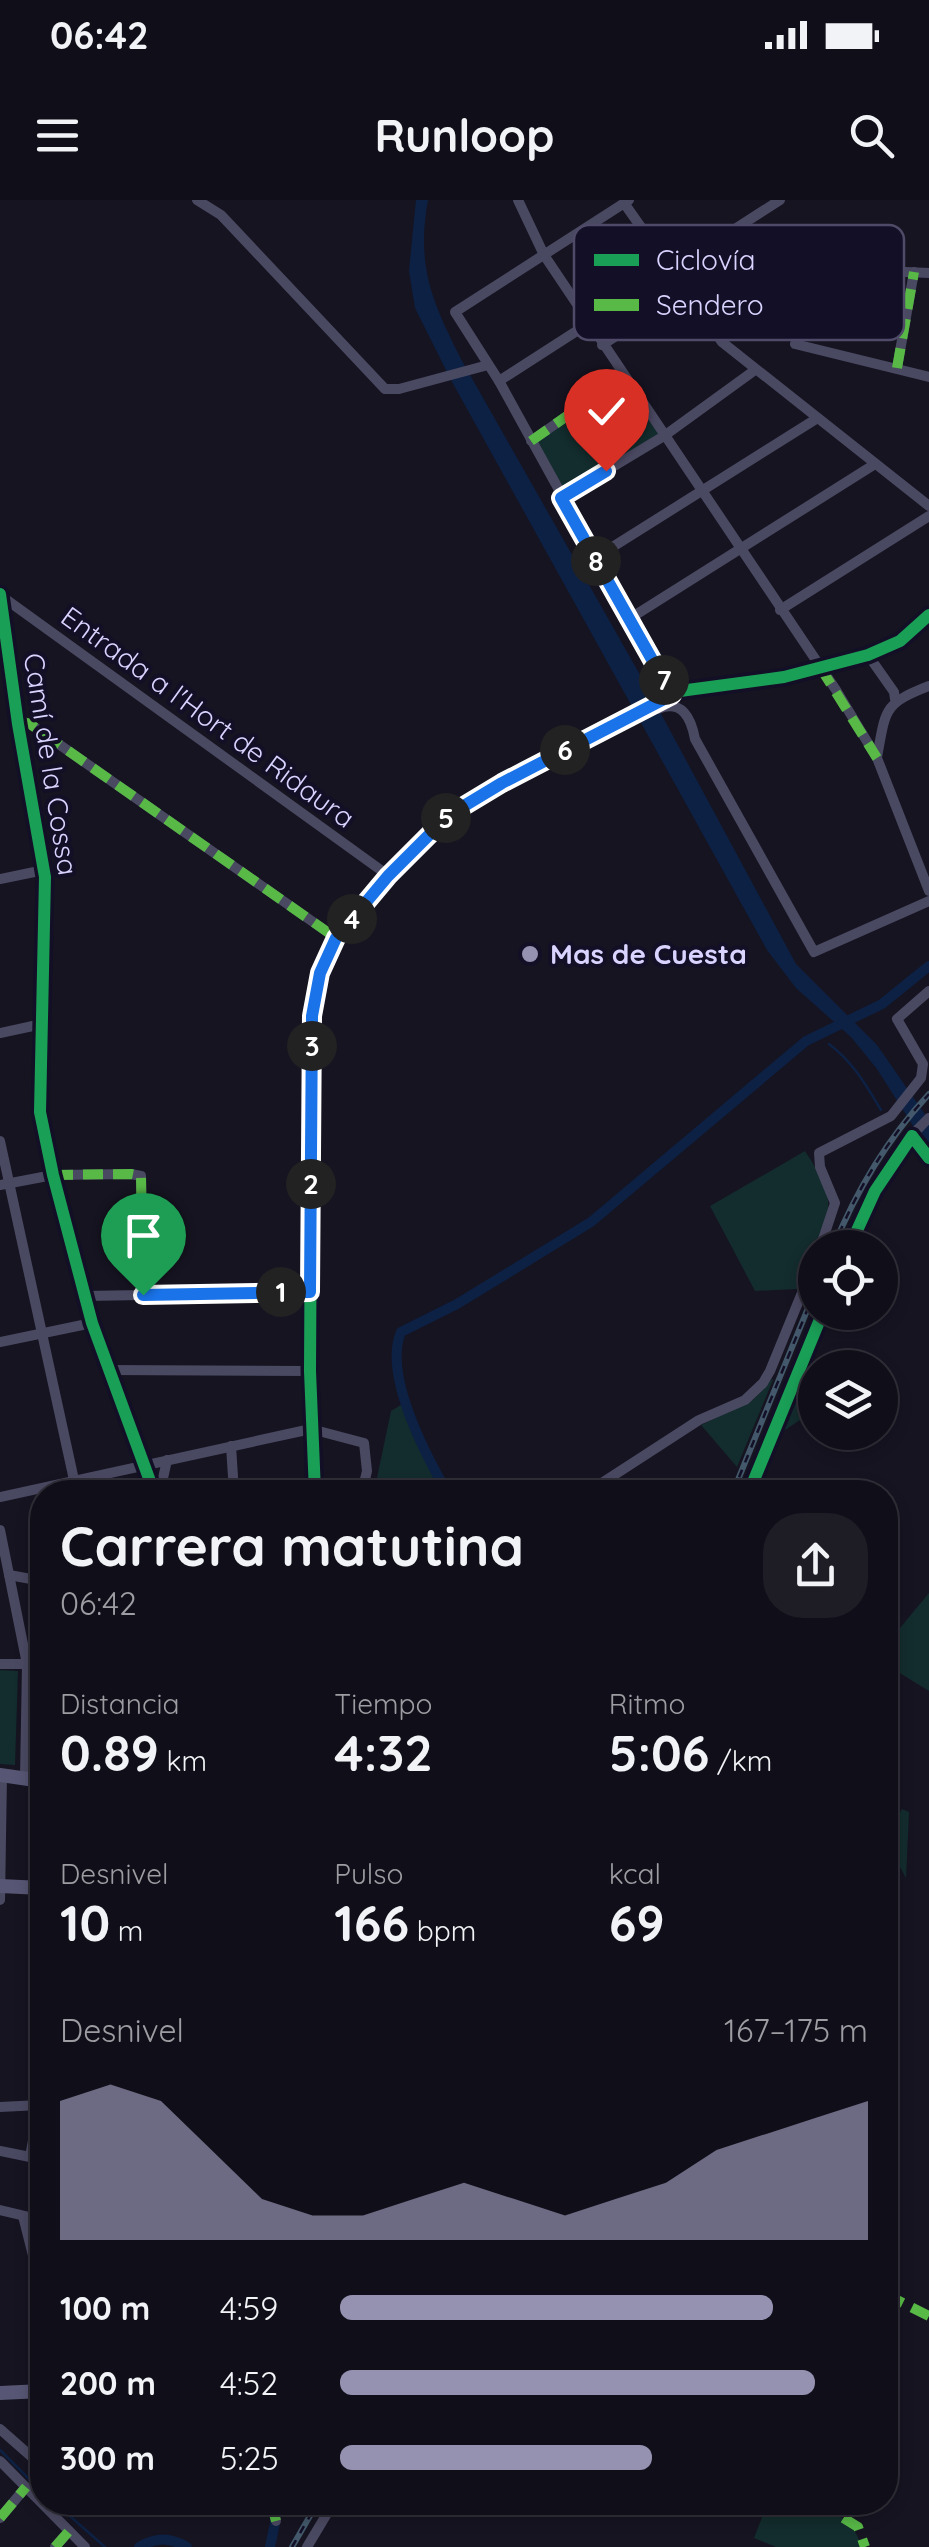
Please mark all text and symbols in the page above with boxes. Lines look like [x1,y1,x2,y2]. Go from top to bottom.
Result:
text: 06:42 [50,11,149,59]
text: Runloop [375,107,554,163]
icon: menu [30,108,85,163]
icon: search [844,108,899,163]
legend [574,225,904,340]
text: Ciclovía [656,242,756,277]
text: Sendero [656,287,764,322]
pin [564,369,649,472]
icon: check [579,384,634,439]
pin: 8 [571,536,621,586]
text: 8 [588,543,604,578]
street label: Entrada a l'Hort de Ridaura [55,598,362,835]
street label: Camí de la Cossa [17,650,86,878]
pin: 7 [639,655,689,705]
text: 7 [656,662,672,697]
pin: 6 [540,725,590,775]
text: 6 [557,732,573,767]
pin: 5 [421,793,471,843]
text: 5 [438,800,454,835]
pin: 4 [327,894,377,944]
text: 4 [344,901,360,936]
place label: Mas de Cuesta [550,936,747,971]
marker: Mas de Cuesta [519,943,541,965]
pin: 3 [287,1021,337,1071]
text: 3 [304,1028,320,1063]
pin: 2 [286,1159,336,1209]
text: 2 [303,1166,319,1201]
pin [101,1193,186,1296]
icon: arrive [116,1208,171,1263]
map controls [798,1230,898,1450]
button: locate [798,1230,898,1330]
pin: 1 [256,1267,306,1317]
text: 1 [276,1274,286,1309]
button: layers [798,1350,898,1450]
text: Carrera matutina [60,1511,524,1580]
button: share [763,1513,868,1618]
text: 06:42 [60,1583,137,1623]
text: Distancia [60,1686,179,1721]
text: Tiempo [334,1686,432,1721]
text: Ritmo [609,1686,685,1721]
text: 0.89 [60,1721,159,1784]
text: 4:32 [334,1721,433,1784]
text: 5:06 [609,1721,709,1784]
text: km [159,1743,207,1778]
text: /km [709,1743,772,1778]
text: Desnivel [60,1856,168,1891]
text: Pulso [334,1856,403,1891]
text: kcal [609,1856,661,1891]
text: 10 [60,1891,110,1954]
text: 166 [334,1891,409,1954]
text: 69 [609,1891,665,1954]
text: m [110,1913,143,1948]
text: bpm [409,1913,476,1948]
text: Desnivel [60,2010,184,2050]
text: 167–175 m [724,2010,868,2050]
text: 100 m [60,2288,150,2328]
text: 4:59 [220,2288,278,2328]
text: 200 m [60,2363,156,2403]
text: 4:52 [220,2363,278,2403]
text: 300 m [60,2438,155,2478]
text: 5:25 [220,2438,279,2478]

